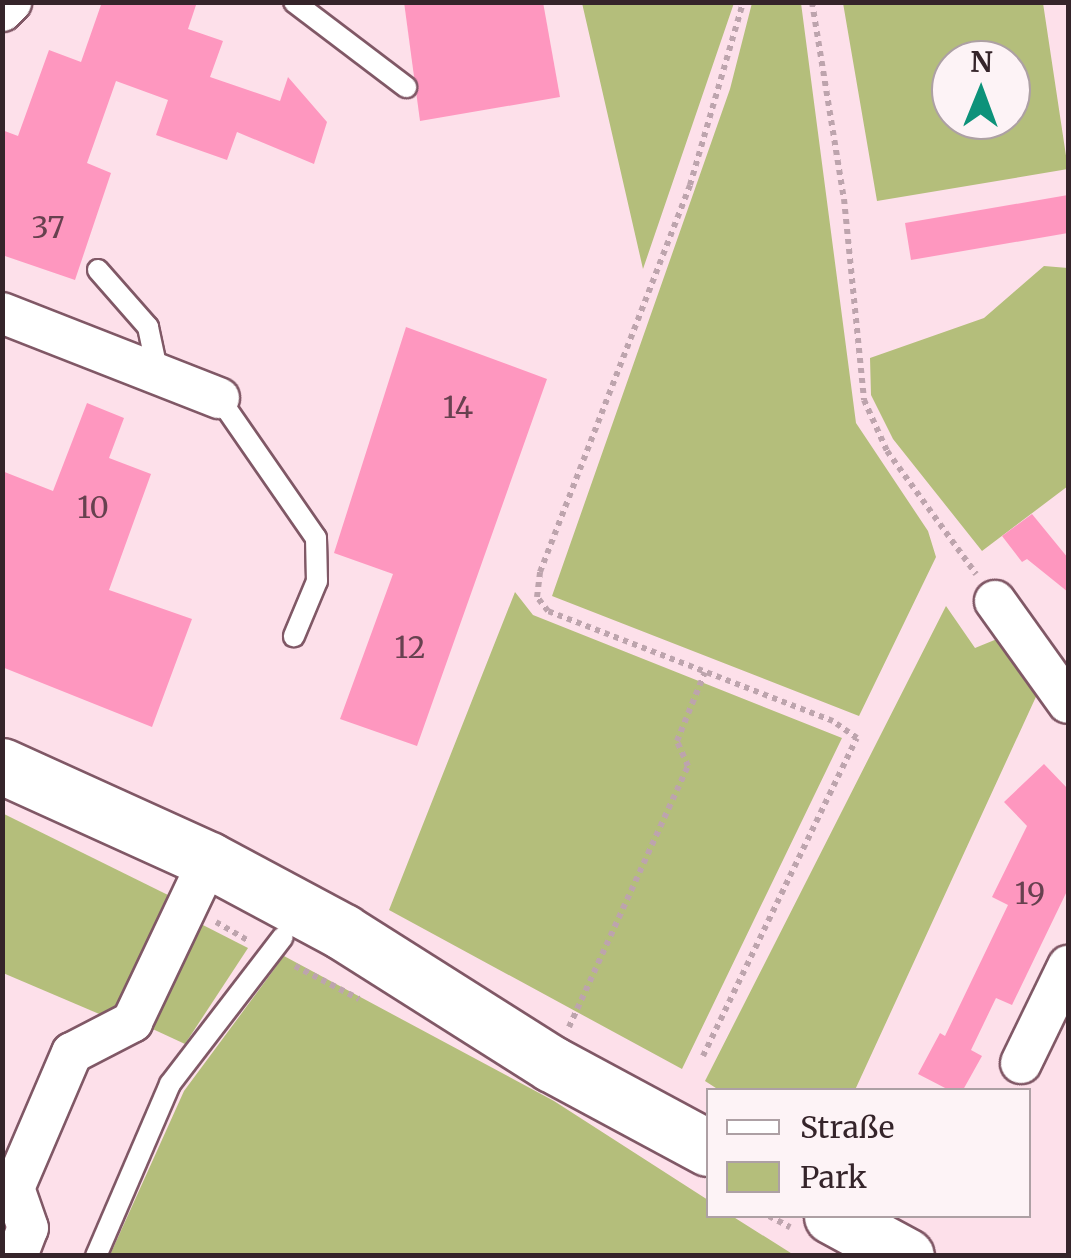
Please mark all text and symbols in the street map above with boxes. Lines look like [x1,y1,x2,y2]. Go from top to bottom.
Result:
north arrow [931,40,1031,140]
text: N [970,44,993,80]
house number: 37 [31,209,65,245]
house number: 14 [443,389,473,425]
house number: 10 [77,489,109,525]
house number: 12 [394,629,426,665]
house number: 19 [1015,875,1045,911]
legend [706,1088,1031,1218]
text: Straße [800,1108,894,1146]
text: Park [800,1158,867,1196]

